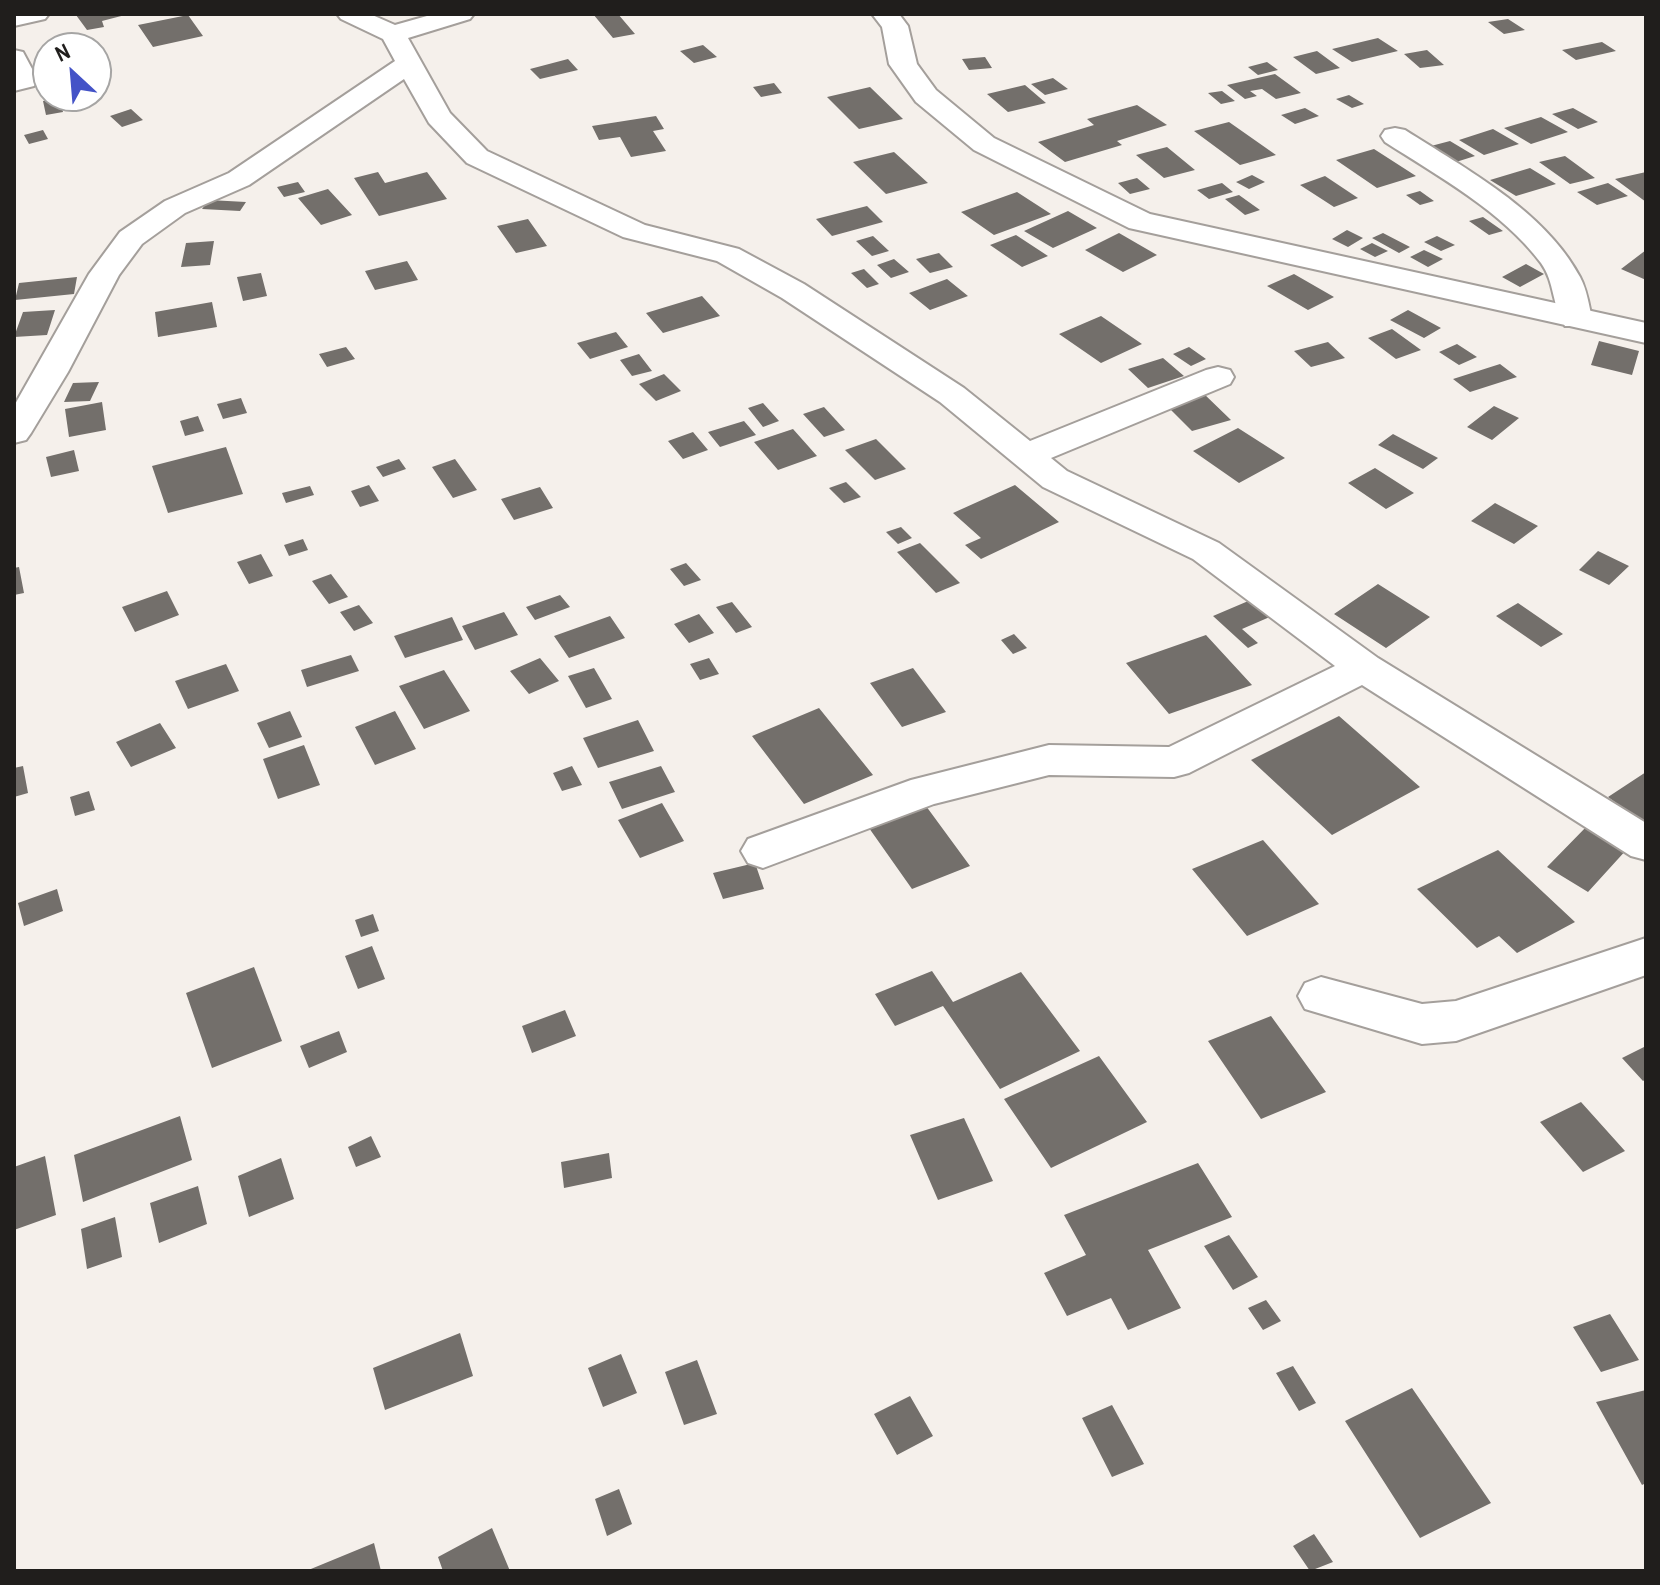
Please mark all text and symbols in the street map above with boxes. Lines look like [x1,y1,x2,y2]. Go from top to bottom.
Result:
north arrow [32,32,112,112]
text: N [50,36,75,69]

